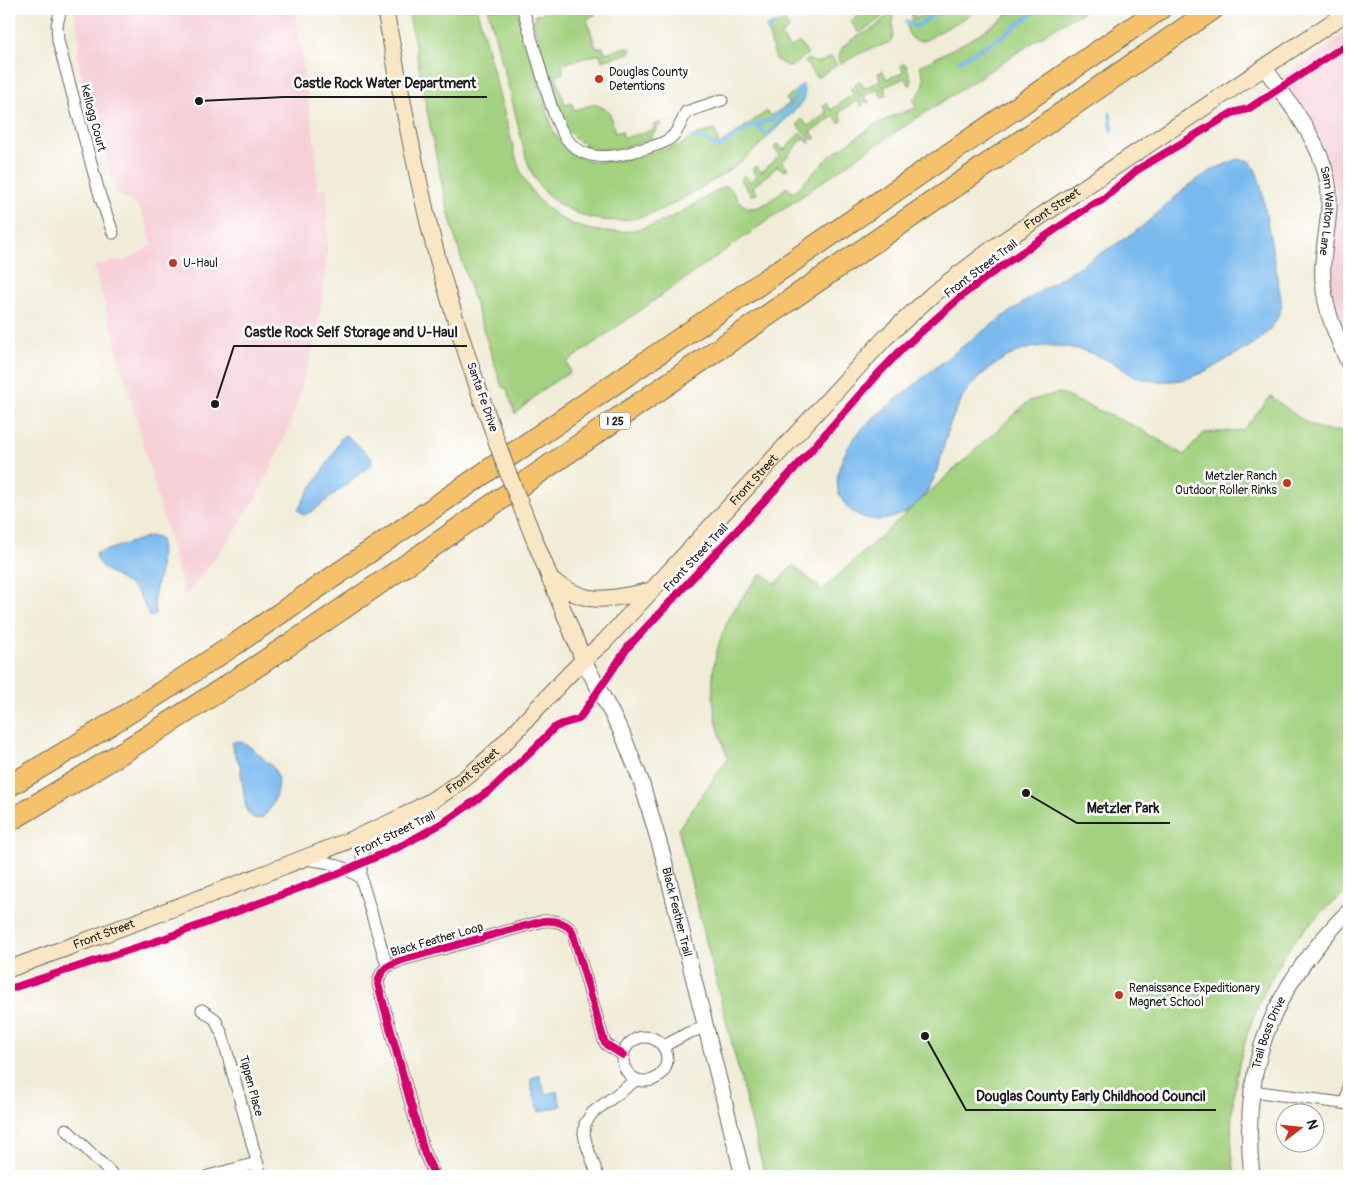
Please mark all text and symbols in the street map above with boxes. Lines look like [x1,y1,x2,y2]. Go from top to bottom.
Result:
place label: Douglas County Detentions [609,65,688,94]
callout: Castle Rock Water Department [284,68,487,97]
marker: Douglas County Detentions [593,73,605,85]
text: Castle Rock Water Department [294,75,477,92]
street label: Kellogg Court [77,83,109,153]
street label: Sam Walton Lane [1316,164,1337,256]
street label: Front Street [1021,185,1083,233]
street label: Front Street Trail [941,236,1021,301]
place label: U-Haul [183,256,218,271]
marker: U-Haul [167,257,179,269]
callout: Castle Rock Self Storage and U-Haul [234,317,467,346]
text: Castle Rock Self Storage and U-Haul [244,324,458,341]
street label: Santa Fe Drive [463,360,501,434]
road number: I 25 [600,412,630,430]
street label: Front Street [726,451,781,509]
place label: Metzler Ranch Outdoor Roller Rinks [1175,469,1278,498]
marker: Metzler Ranch Outdoor Roller Rinks [1281,477,1293,489]
street label: Front Street Trail [661,521,732,595]
street label: Front Street [443,745,502,797]
callout: Metzler Park [1077,794,1170,823]
text: Metzler Park [1087,800,1160,817]
street label: Front Street Trail [352,808,438,860]
street label: Black Feather Trail [659,866,695,958]
street label: Front Street [71,916,137,952]
street label: Black Feather Loop [389,920,485,960]
place label: Renaissance Expeditionary Magnet School [1129,981,1260,1010]
marker: Renaissance Expeditionary Magnet School [1113,989,1125,1001]
street label: Trail Boss Drive [1249,994,1289,1070]
street label: Tippen Place [236,1054,266,1118]
callout: Douglas County Early Childhood Council [966,1081,1216,1110]
text: Douglas County Early Childhood Council [976,1088,1206,1105]
north arrow [1276,1102,1326,1152]
text: N [1303,1118,1321,1131]

